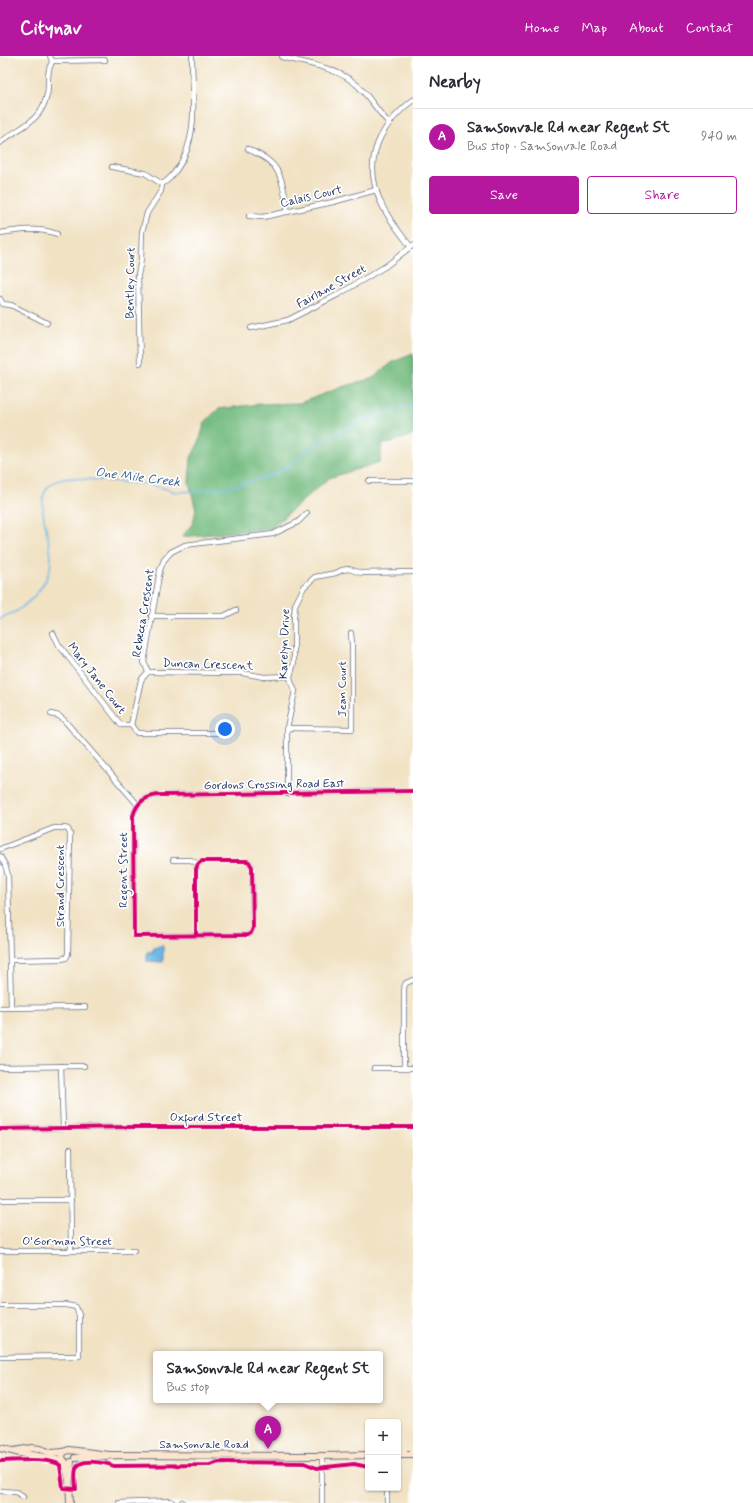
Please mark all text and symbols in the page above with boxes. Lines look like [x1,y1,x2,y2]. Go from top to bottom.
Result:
text: Citynav [20,16,82,41]
text: Home [525,19,559,37]
text: Map [581,19,607,37]
text: About [629,19,664,37]
text: Contact [686,19,733,37]
text: Nearby [429,71,481,93]
text: Samsonvale Rd near Regent St [467,118,670,138]
text: A [438,128,446,145]
text: 940 m [701,128,737,145]
text: Bus stop · Samsonvale Road [467,138,617,155]
button: Save [429,176,579,214]
button: Share [587,176,737,214]
street label: Calais Court [279,182,344,212]
street label: Bentley Court [122,247,140,319]
street label: Fairlane Street [294,261,370,313]
water label: One Mile Creek [94,464,182,491]
street label: Rebecca Crescent [129,567,159,659]
street label: Karelyn Drive [276,609,294,680]
street label: Mary Jane Court [63,640,129,718]
street label: Duncan Crescent [162,655,254,675]
street label: Jean Court [335,660,351,717]
your location [215,719,235,739]
street label: Gordons Crossing Road East [204,776,345,794]
street label: Regent Street [116,832,133,908]
street label: Strand Crescent [53,844,69,927]
street label: Oxford Street [170,1110,243,1127]
street label: O'Gorman Street [22,1234,112,1250]
popup [153,1351,383,1403]
text: Samsonvale Rd near Regent St [167,1359,369,1379]
text: Bus stop [167,1379,210,1396]
pin: A [255,1416,281,1449]
map controls [365,1419,401,1491]
button: + [365,1419,401,1455]
street label: Samsonvale Road [159,1437,249,1453]
button: − [365,1455,401,1491]

